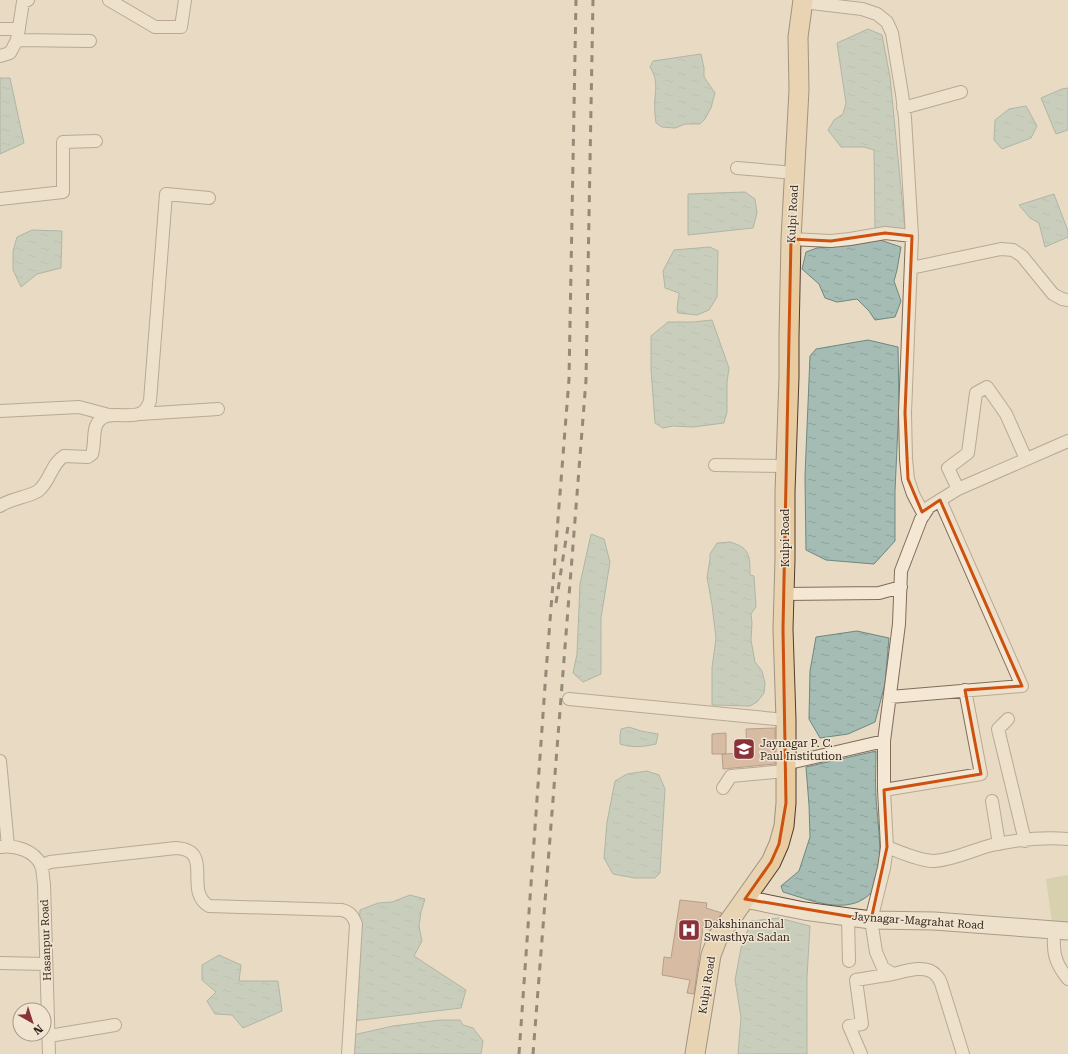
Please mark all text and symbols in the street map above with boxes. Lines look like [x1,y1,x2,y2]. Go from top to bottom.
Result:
street label: Kulpi Road [785,184,801,244]
street label: Kulpi Road [779,509,792,567]
school or university icon: Jaynagar P. C. Paul Institution [731,736,757,762]
place label: Jaynagar P. C. Paul Institution [760,737,842,763]
street label: Hasanpur Road [38,899,54,981]
street label: Jaynagar-Magrahat Road [851,910,985,932]
hospital icon: Dakshinanchal Swasthya Sadan [676,917,702,943]
place label: Dakshinanchal Swasthya Sadan [704,918,790,944]
street label: Kulpi Road [696,955,718,1015]
north arrow [12,1002,52,1042]
text: N [30,1022,45,1037]

